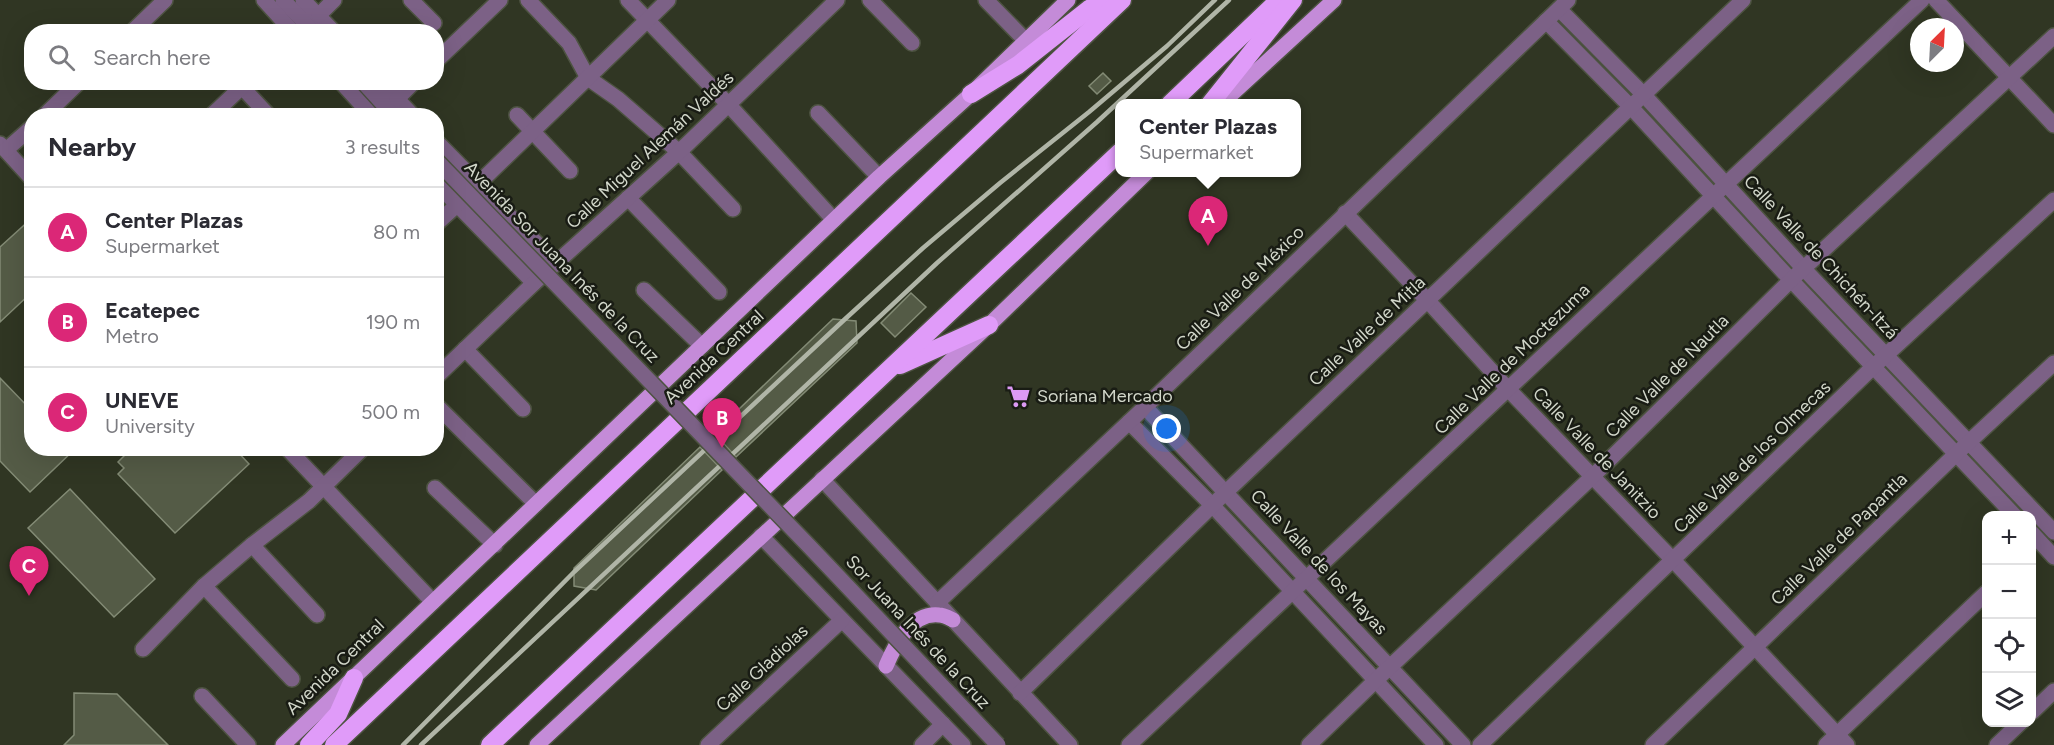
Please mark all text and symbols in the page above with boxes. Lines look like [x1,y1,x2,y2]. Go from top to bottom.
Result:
north arrow [1910,18,1964,72]
search box [24,24,444,90]
icon: search [45,41,78,74]
text: Search here [93,44,211,71]
street label: Calle Miguel Alemán Valdés [562,67,738,233]
popup [1115,99,1301,177]
text: Center Plazas [1139,113,1277,140]
text: Nearby [48,131,136,163]
text: 3 results [345,135,420,159]
text: Supermarket [1139,140,1254,164]
street label: Avenida Sor Juana Inés de la Cruz [460,157,664,367]
street label: Calle Valle de Chichén-Itzá [1739,170,1903,344]
pin: A [1188,196,1228,246]
text: Center Plazas [105,207,243,234]
text: A [60,220,75,244]
text: 80 m [373,220,420,244]
street label: Calle Valle de México [1171,221,1309,355]
text: Supermarket [105,234,220,258]
street label: Calle Valle de Mitla [1304,271,1430,391]
street label: Calle Valle de Moctezuma [1430,279,1594,439]
text: Ecatepec [105,297,200,324]
street label: Avenida Central [660,305,768,409]
text: B [61,310,74,334]
text: 190 m [366,310,420,334]
street label: Calle Valle de Nautla [1601,310,1733,442]
text: Metro [105,324,159,348]
street label: Calle Valle de los Olmecas [1669,376,1835,538]
street label: Calle Valle de Janitzio [1528,382,1666,524]
supermarket icon: Soriana Mercado [1006,383,1032,409]
place label: Soriana Mercado [1037,385,1173,407]
text: UNEVE [105,387,179,414]
pin: B [702,398,742,448]
text: C [60,400,75,424]
text: 500 m [361,400,420,424]
text: University [105,414,195,438]
your location [1152,414,1181,443]
street label: Calle Valle de Papantla [1766,468,1912,610]
street label: Calle Valle de los Mayas [1246,485,1392,639]
map controls [1982,511,2036,727]
button: + [1982,511,2036,565]
pin: C [9,546,48,596]
street label: Sor Juana Inés de la Cruz [841,551,995,714]
button: − [1982,565,2036,619]
street label: Avenida Central [281,615,389,719]
button: locate [1982,619,2036,673]
street label: Calle Gladiolas [711,620,813,716]
button: layers [1982,673,2036,727]

